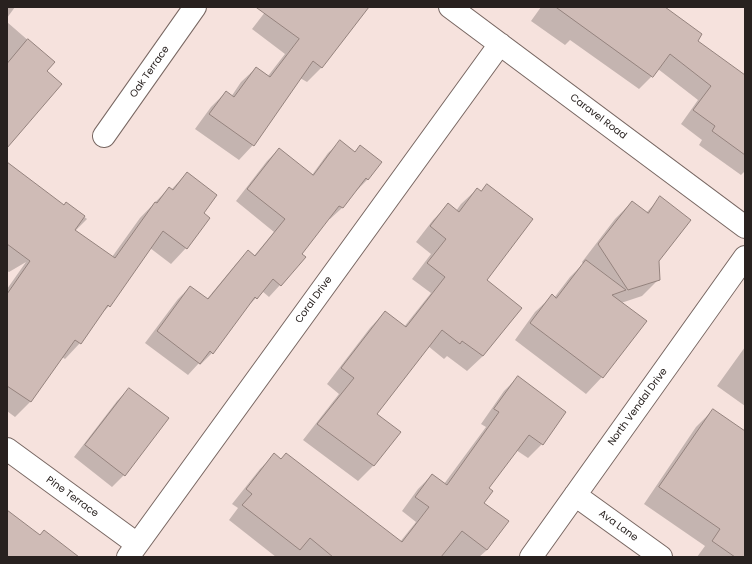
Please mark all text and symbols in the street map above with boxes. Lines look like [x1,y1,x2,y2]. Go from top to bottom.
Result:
street label: Oak Terrace [128,44,172,100]
street label: Caravel Road [567,92,629,142]
street label: Coral Drive [293,274,335,326]
street label: North Vendal Drive [606,366,670,448]
street label: Pine Terrace [44,474,100,520]
street label: Ava Lane [596,508,640,544]

